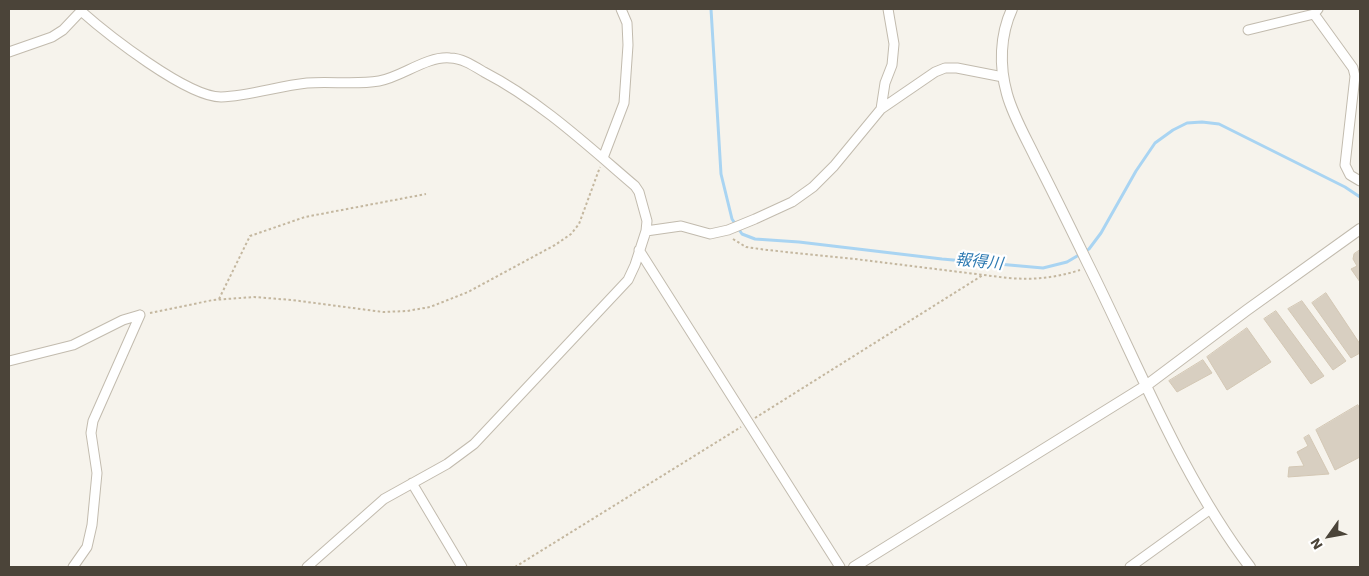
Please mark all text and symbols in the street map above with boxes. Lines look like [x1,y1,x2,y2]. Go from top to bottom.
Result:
water label: 報得川 [954,250,1004,274]
north arrow [1304,511,1354,561]
text: N [1307,535,1326,553]

